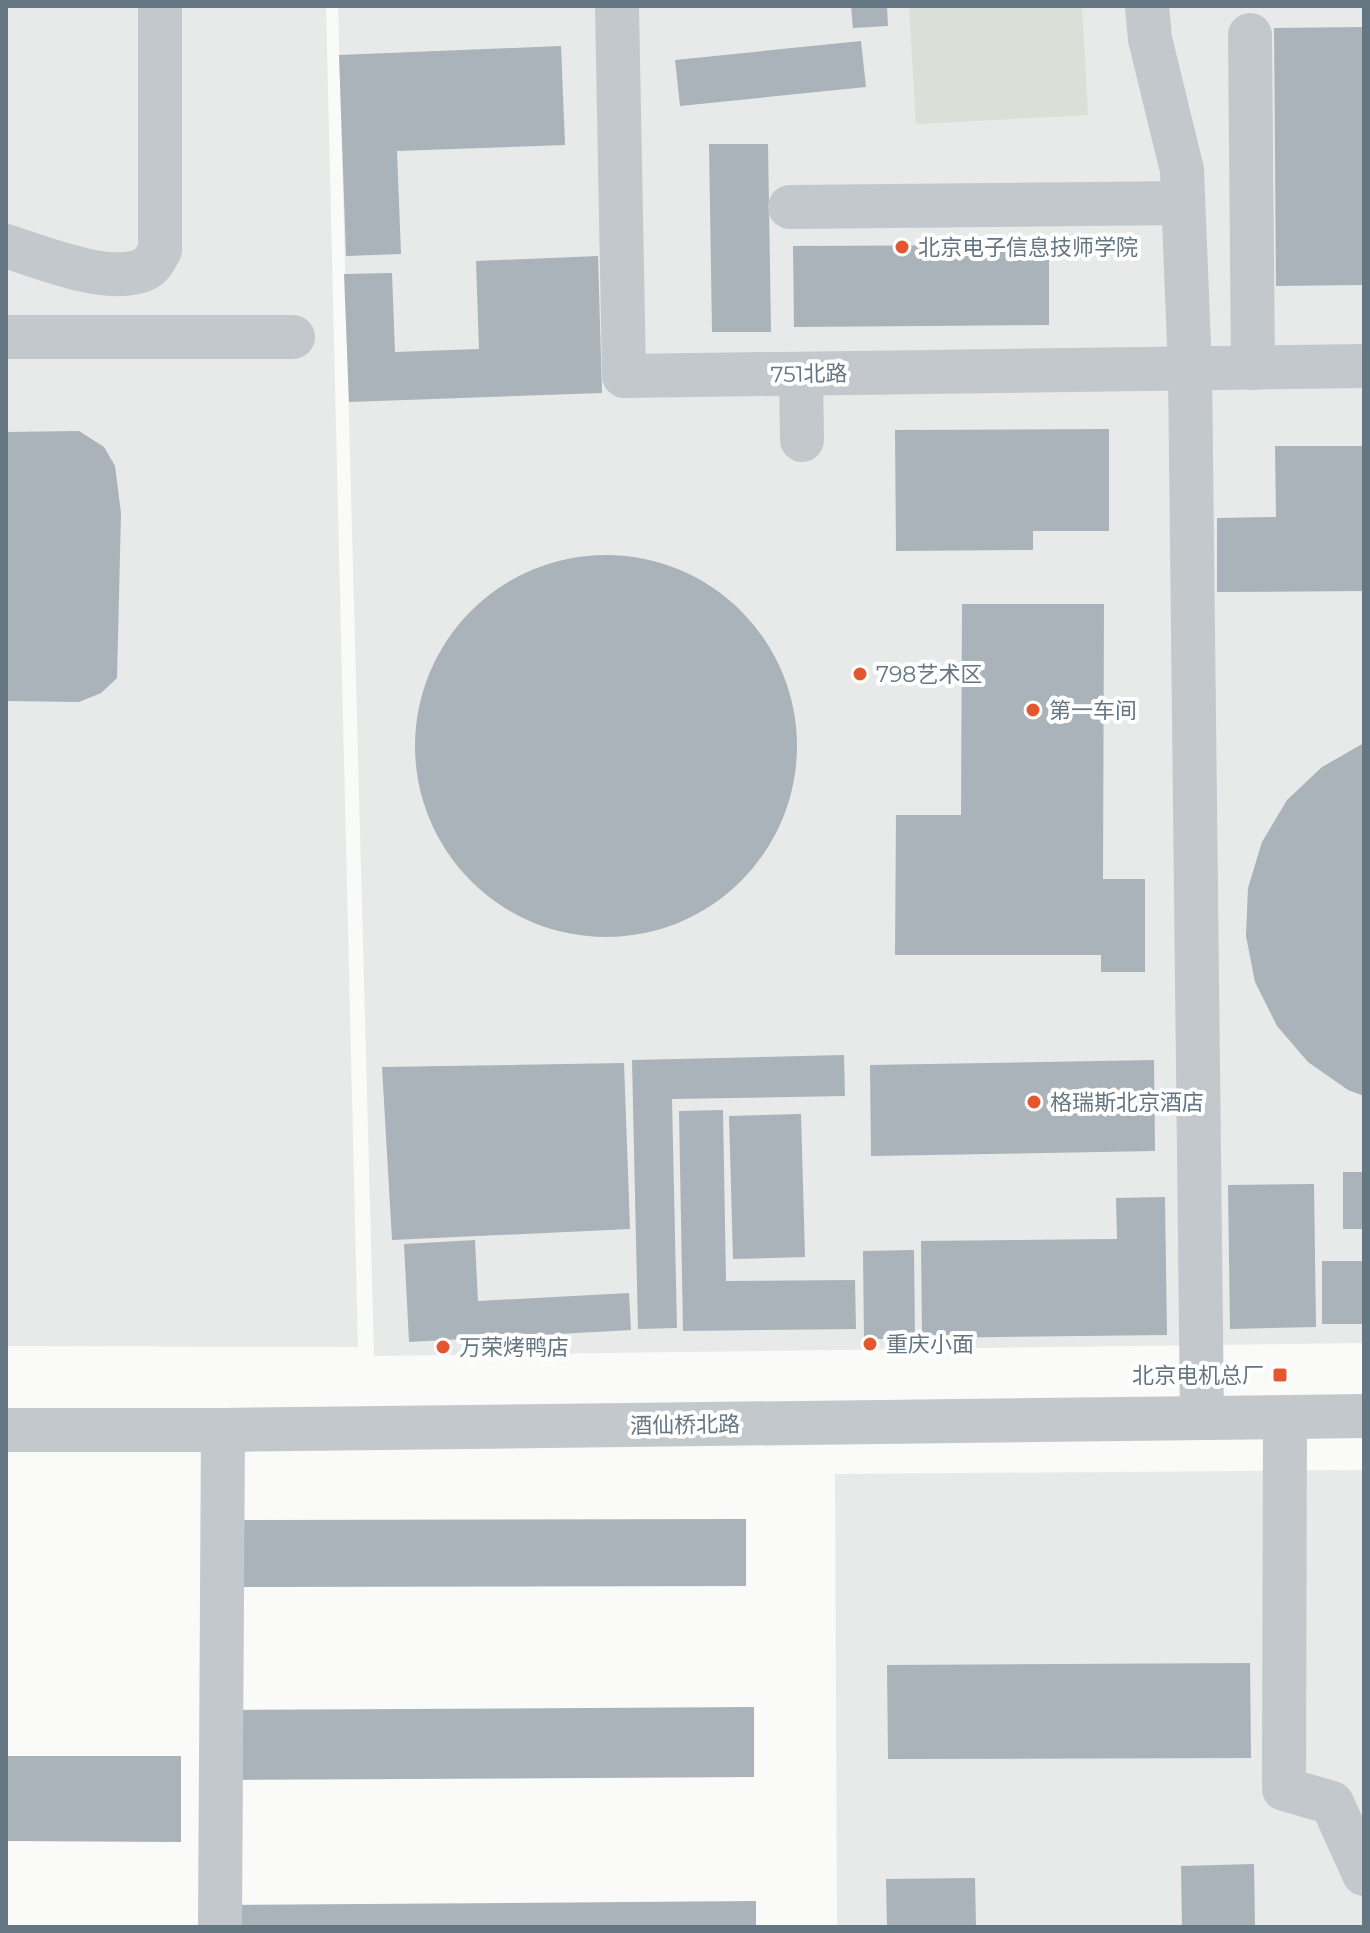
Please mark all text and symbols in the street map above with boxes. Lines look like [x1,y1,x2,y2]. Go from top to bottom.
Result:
place label: 北京电子信息技师学院 [918,234,1138,261]
marker: 北京电子信息技师学院 [893,238,911,256]
street label: 751北路 [770,360,848,388]
place label: 798艺术区 [876,661,982,688]
marker: 798艺术区 [851,665,869,683]
place label: 第一车间 [1049,697,1137,724]
marker: 第一车间 [1024,701,1042,719]
place label: 格瑞斯北京酒店 [1050,1089,1204,1116]
marker: 格瑞斯北京酒店 [1025,1093,1043,1111]
place label: 重庆小面 [886,1331,974,1358]
place label: 万荣烤鸭店 [459,1334,569,1361]
marker: 重庆小面 [861,1335,879,1353]
marker: 万荣烤鸭店 [434,1338,452,1356]
place label: 北京电机总厂 [1132,1362,1264,1389]
marker: 北京电机总厂 [1271,1366,1289,1384]
street label: 酒仙桥北路 [630,1411,740,1439]

